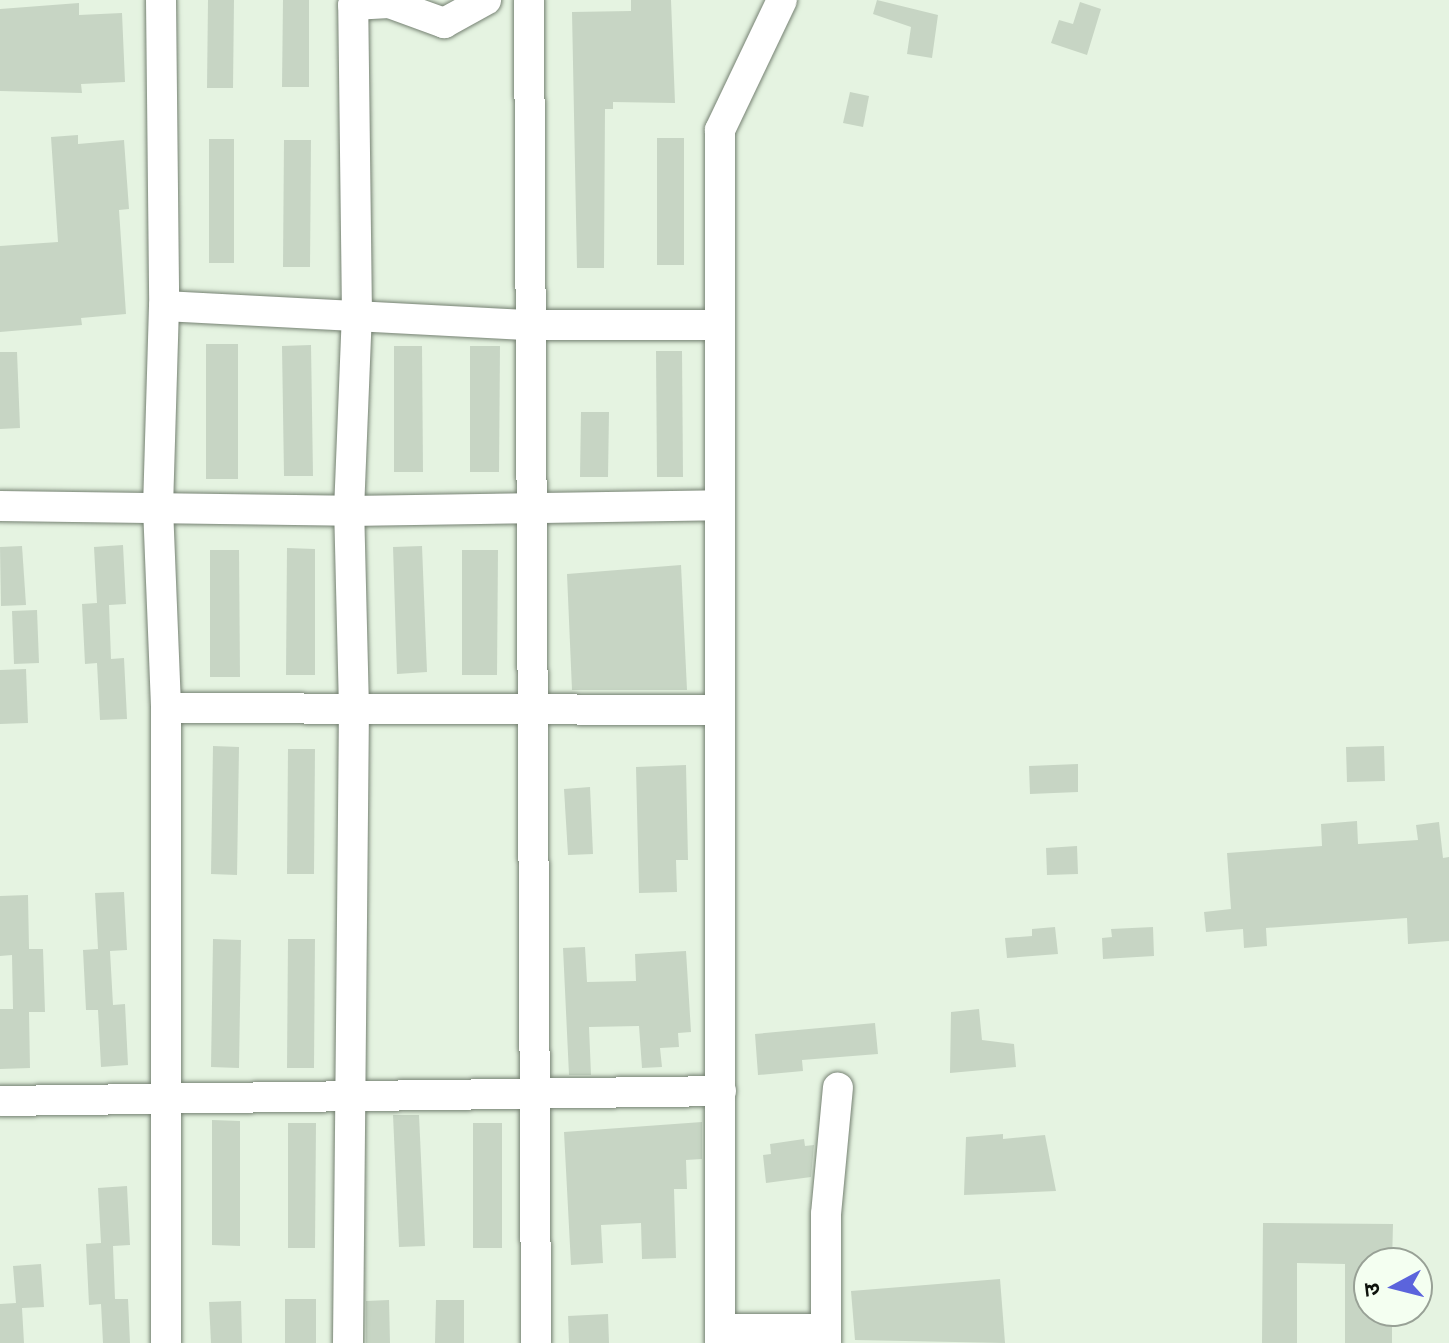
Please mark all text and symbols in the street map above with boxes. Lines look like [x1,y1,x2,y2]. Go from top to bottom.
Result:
north arrow [1353,1247,1433,1327]
text: उ [1357,1282,1385,1298]

